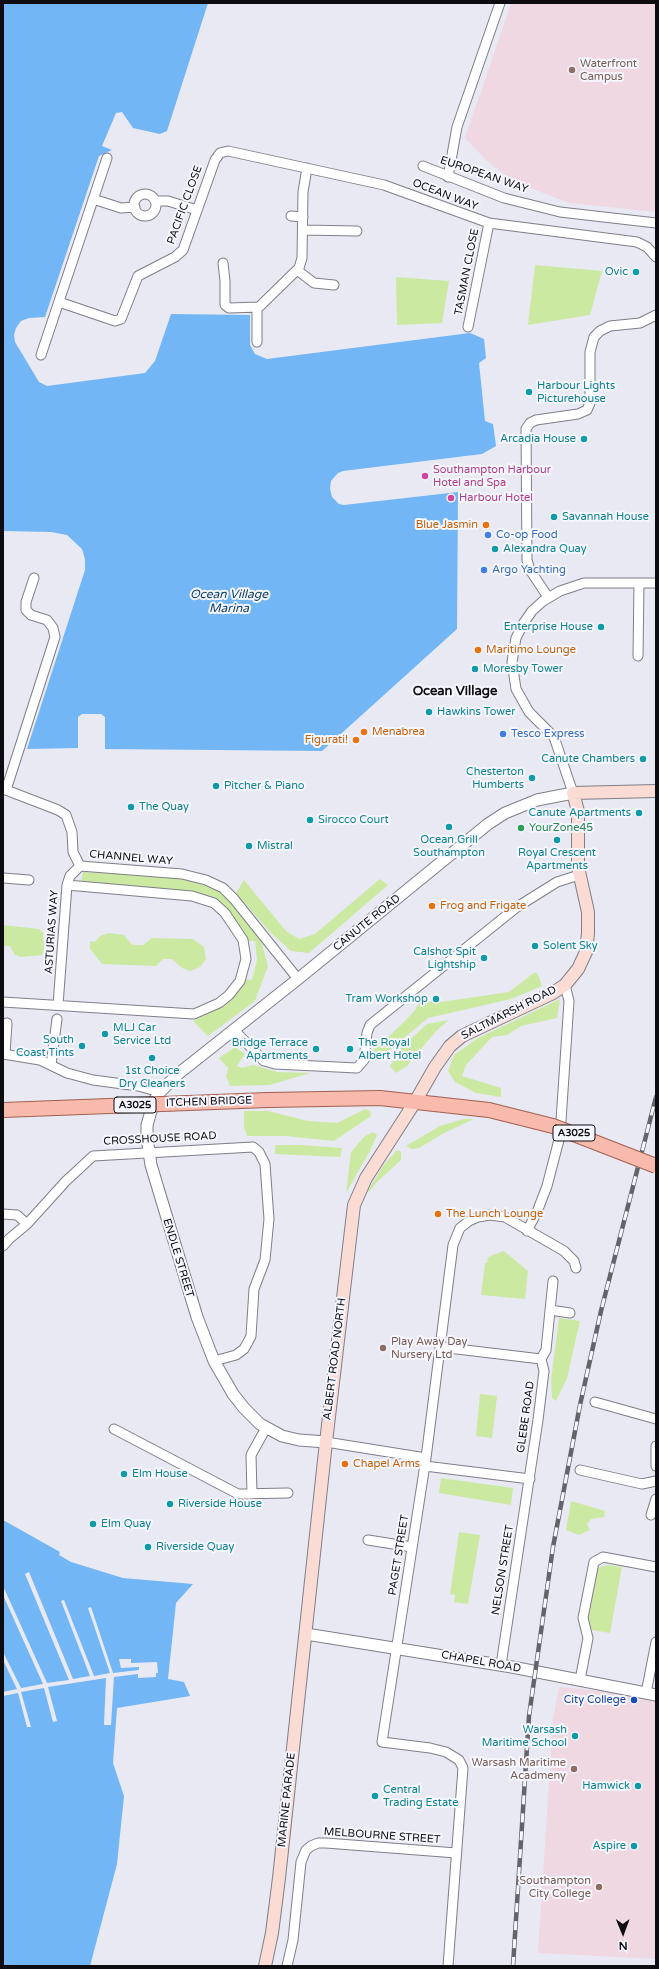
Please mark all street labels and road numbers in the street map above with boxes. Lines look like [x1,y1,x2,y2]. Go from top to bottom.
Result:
street label: EUROPEAN WAY [438,154,530,196]
street label: PACIFIC CLOSE [165,164,205,246]
street label: OCEAN WAY [410,176,480,214]
street label: TASMAN CLOSE [452,227,482,317]
street label: CHANNEL WAY [89,848,173,868]
street label: ASTURIAS WAY [42,890,62,974]
street label: CANUTE ROAD [331,892,403,954]
street label: SALTMARSH ROAD [459,983,559,1043]
street label: ITCHEN BRIDGE [166,1094,252,1110]
road number: A3025 [114,1097,156,1113]
road number: A3025 [553,1125,595,1141]
street label: CROSSHOUSE ROAD [103,1129,217,1149]
street label: ENDLE STREET [160,1217,196,1299]
street label: ALBERT ROAD NORTH [321,1297,349,1421]
street label: GLEBE ROAD [514,1380,538,1454]
street label: PAGET STREET [386,1514,412,1596]
street label: NELSON STREET [489,1524,517,1616]
street label: CHAPEL ROAD [440,1648,522,1676]
street label: MARINE PARADE [275,1752,299,1848]
street label: MELBOURNE STREET [323,1825,441,1847]

